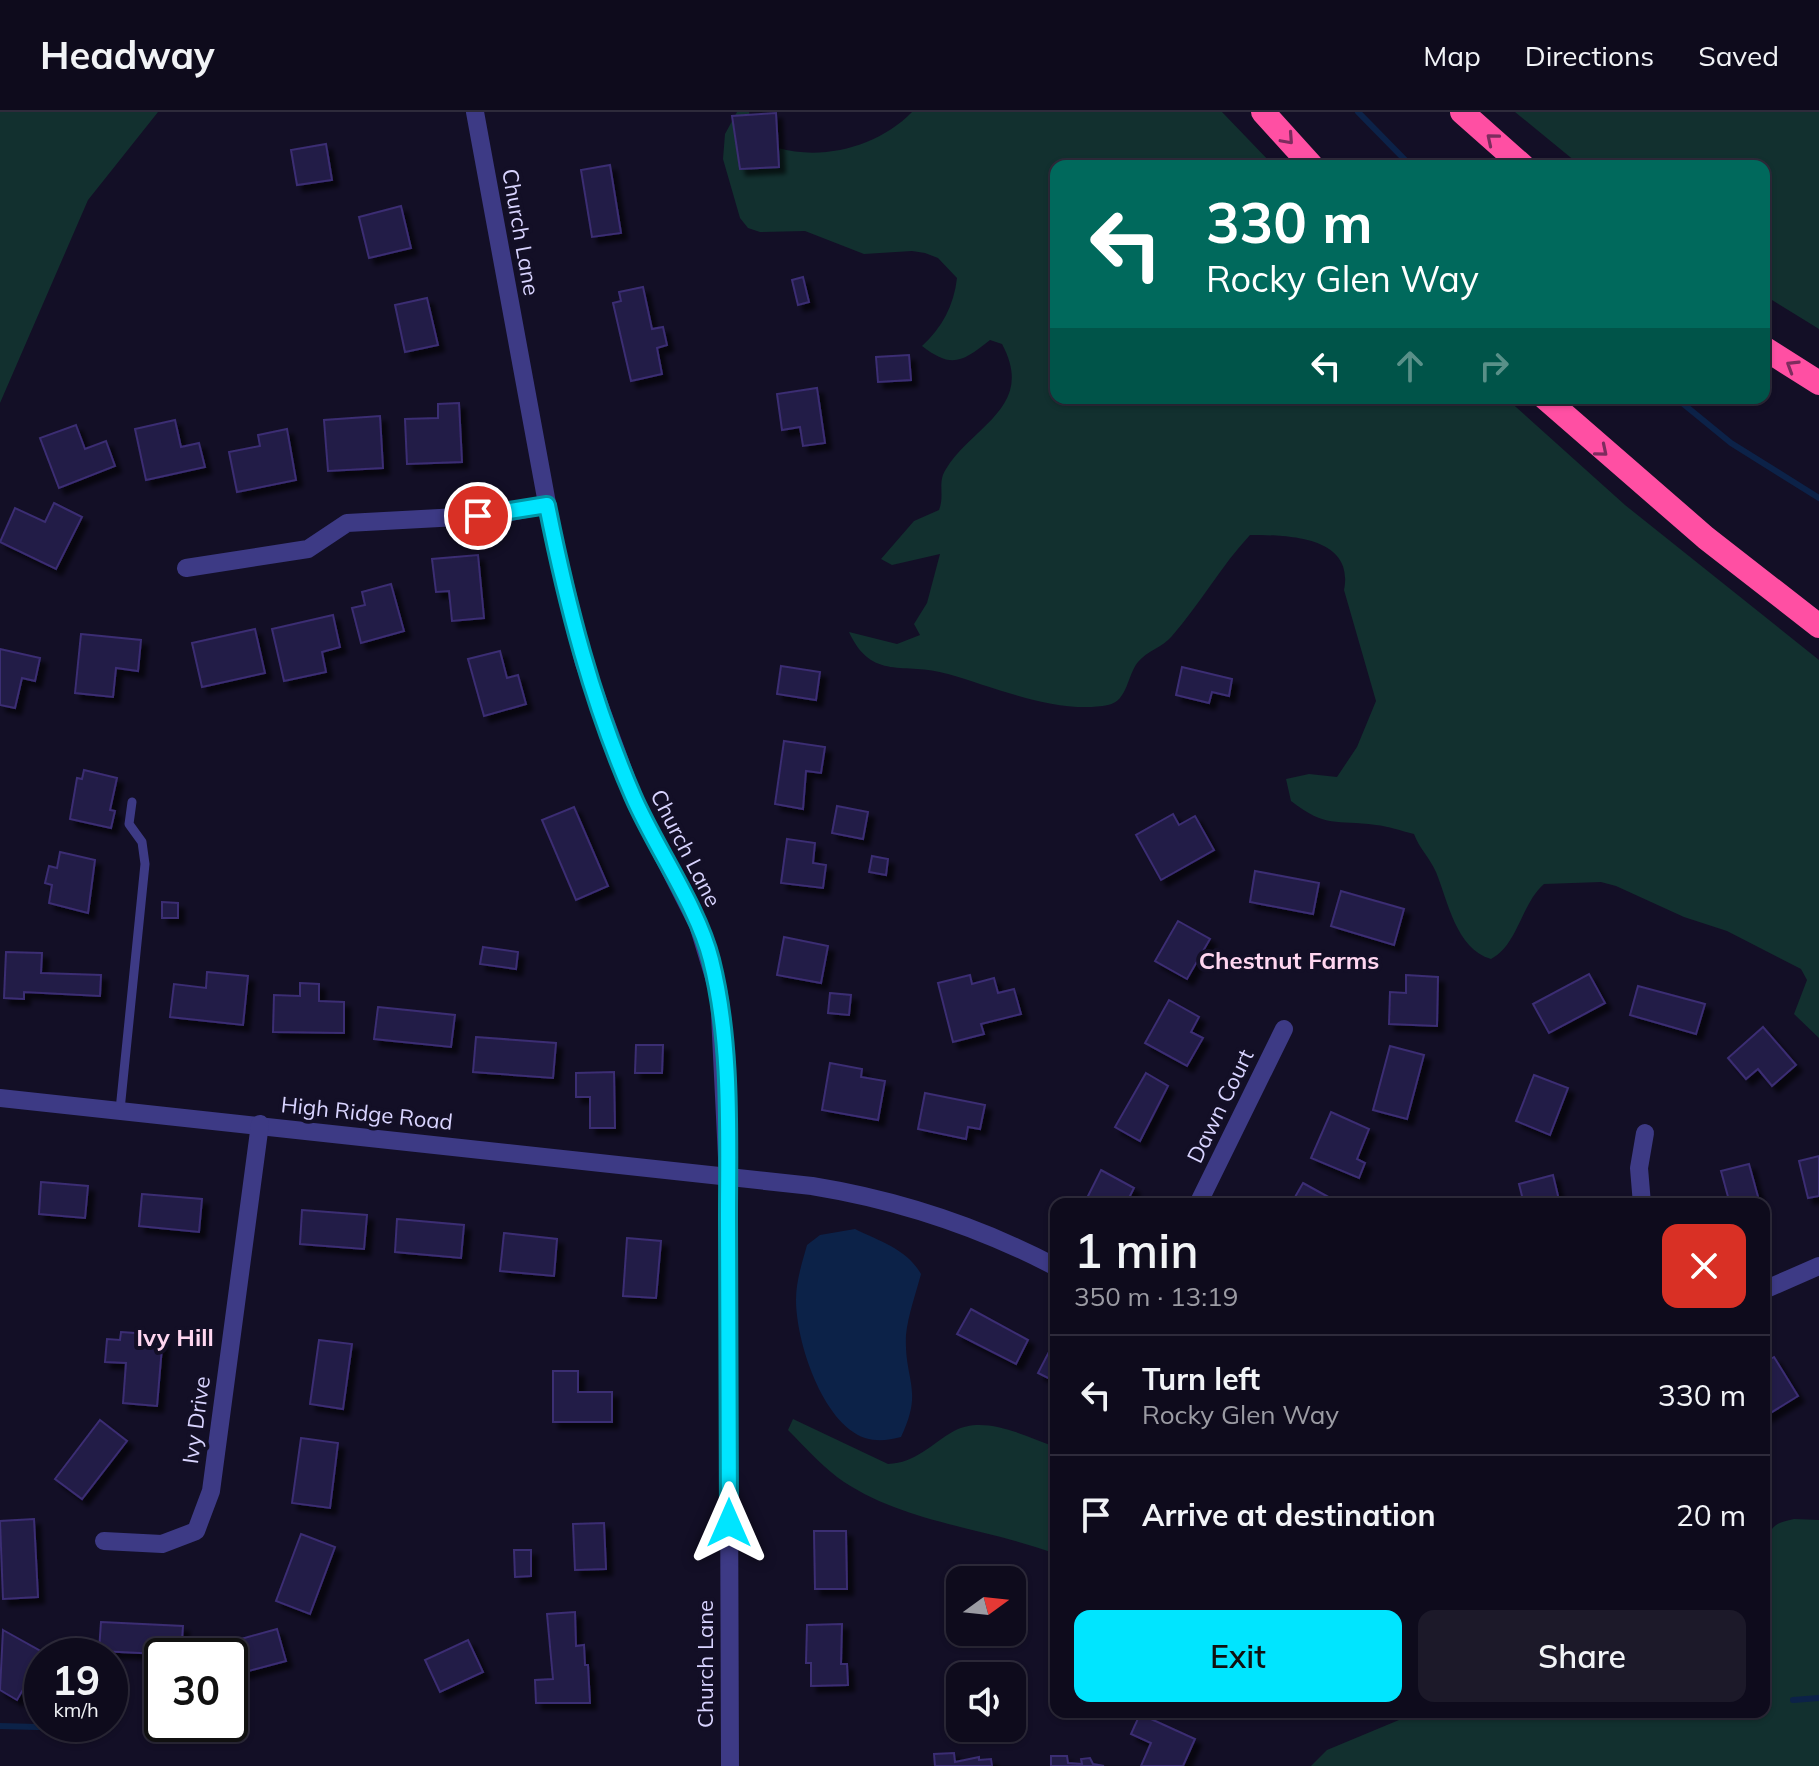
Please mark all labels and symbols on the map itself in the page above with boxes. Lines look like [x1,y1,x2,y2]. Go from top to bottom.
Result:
one-way arrow [1278,130,1293,144]
one-way arrow [1487,135,1501,149]
street label: Church Lane [496,167,546,297]
one-way arrow [1786,360,1800,375]
one-way arrow [1593,441,1608,456]
pin [444,482,512,550]
street label: Church Lane [644,785,728,911]
district label: Chestnut Farms [1199,945,1379,975]
street label: Dawn Court [1180,1044,1260,1167]
street label: High Ridge Road [280,1090,454,1136]
district label: Ivy Hill [136,1322,214,1352]
street label: Ivy Drive [176,1374,216,1466]
position arrow [687,1481,771,1565]
north arrow [946,1566,1026,1646]
street label: Church Lane [691,1600,719,1728]
speed limit sign: 30 [144,1638,248,1742]

